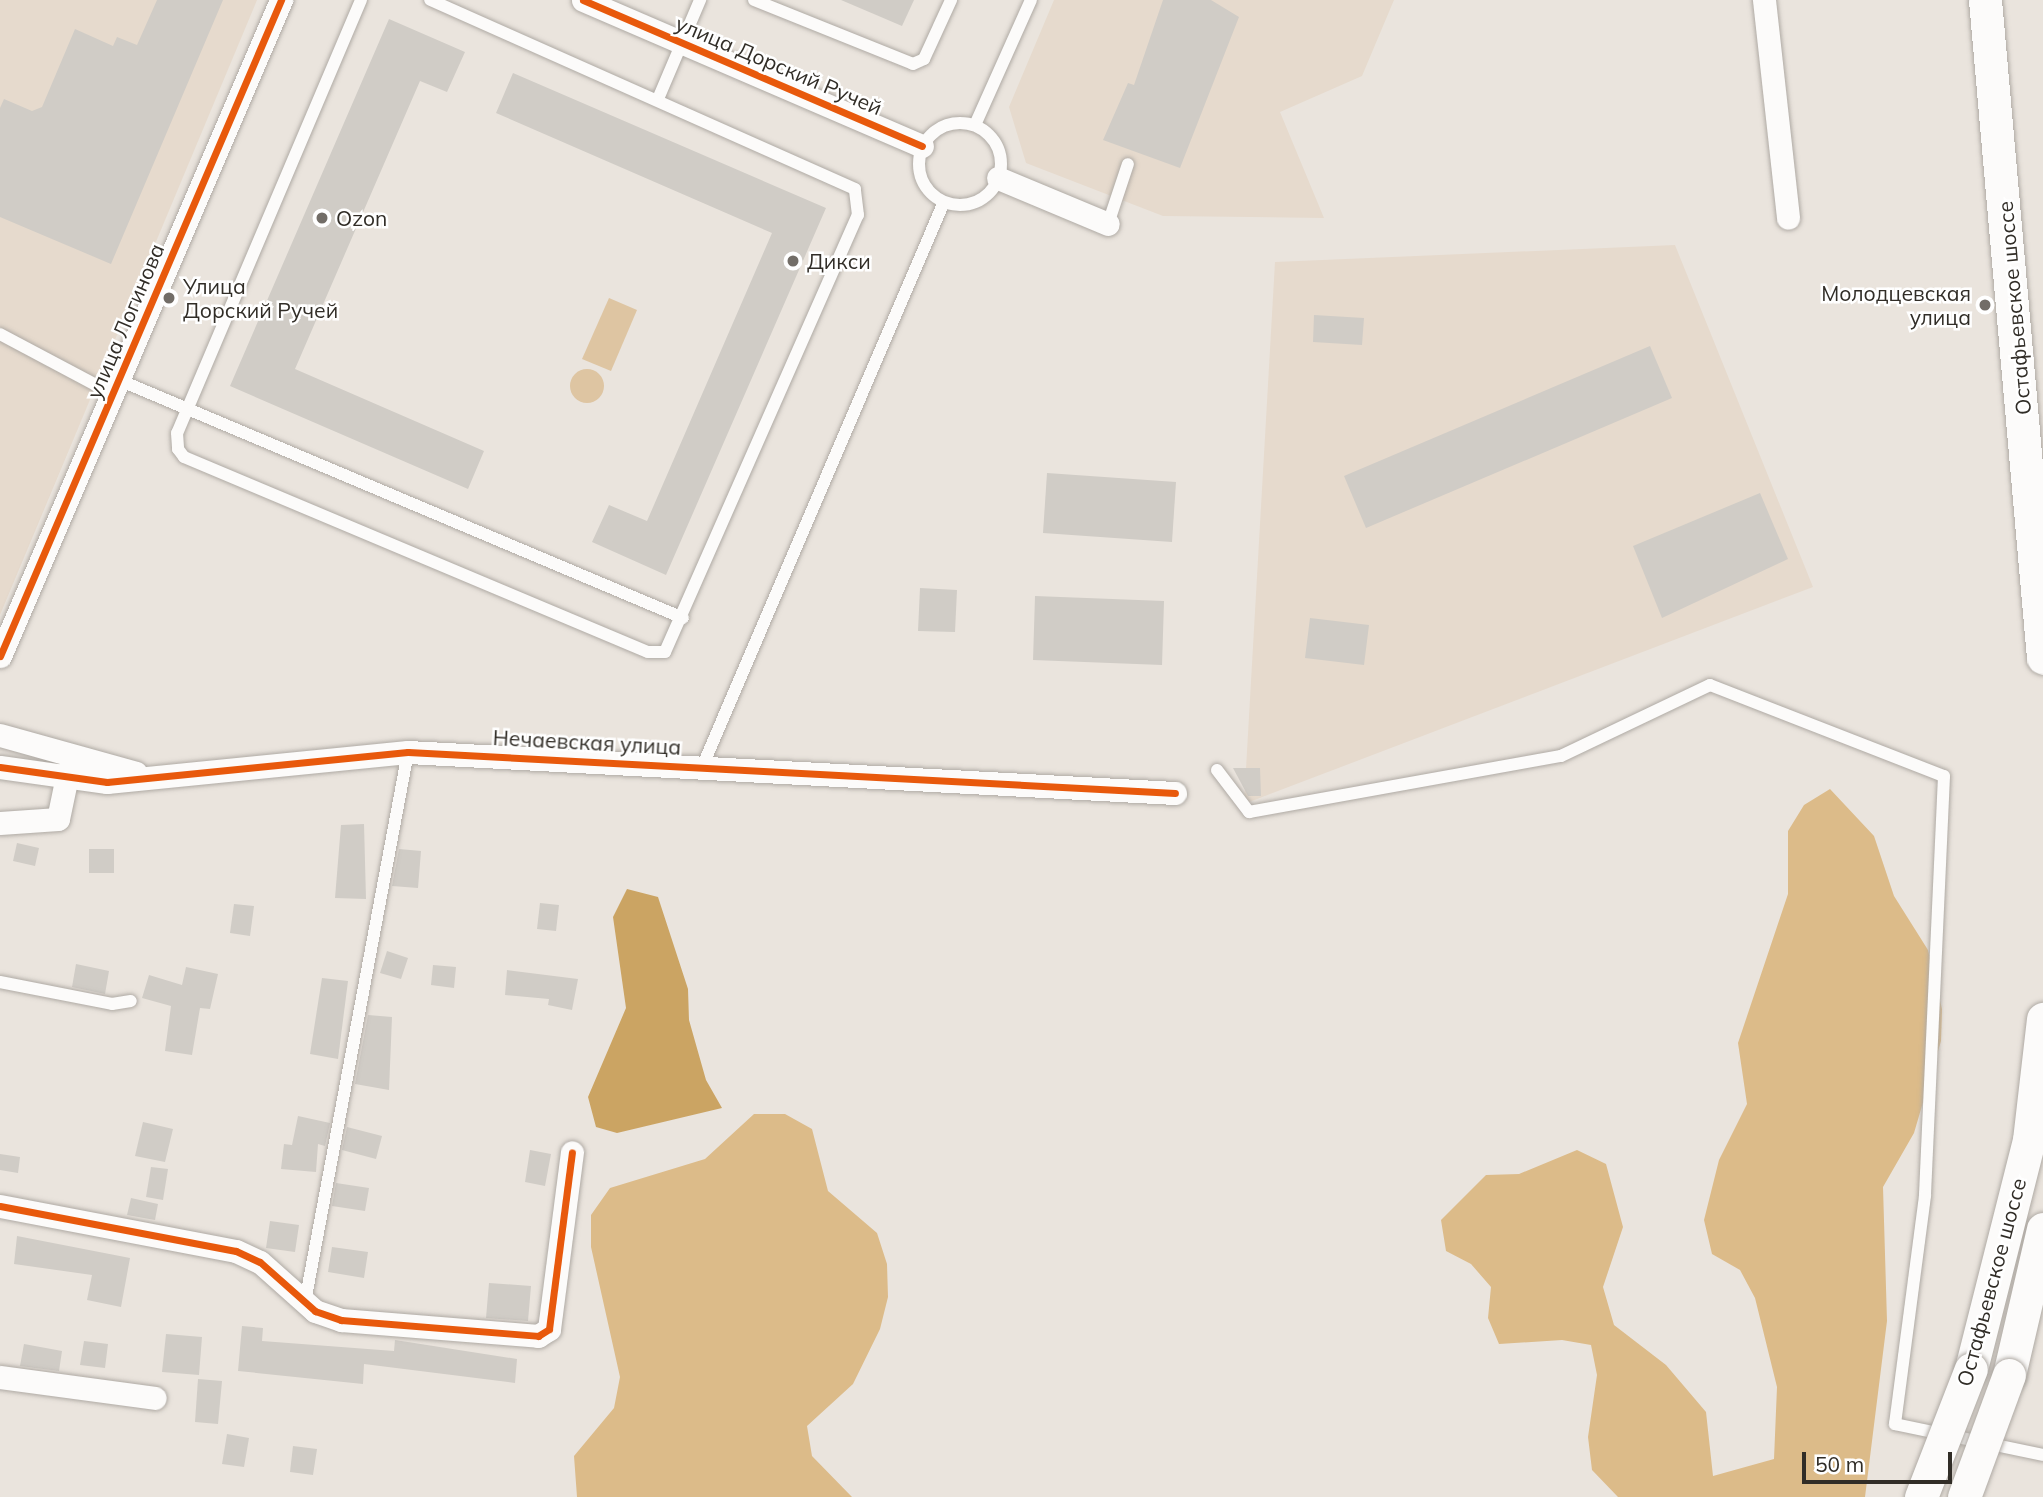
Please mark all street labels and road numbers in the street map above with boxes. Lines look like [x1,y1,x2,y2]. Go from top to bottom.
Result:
street label: улица Дорский Ручей [672,10,886,120]
street label: Остафьевское шоссе [1992,200,2036,416]
street label: улица Логинова [81,240,169,402]
street label: Нечаевская улица [492,724,682,760]
street label: Остафьевское шоссе [1951,1175,2031,1389]

